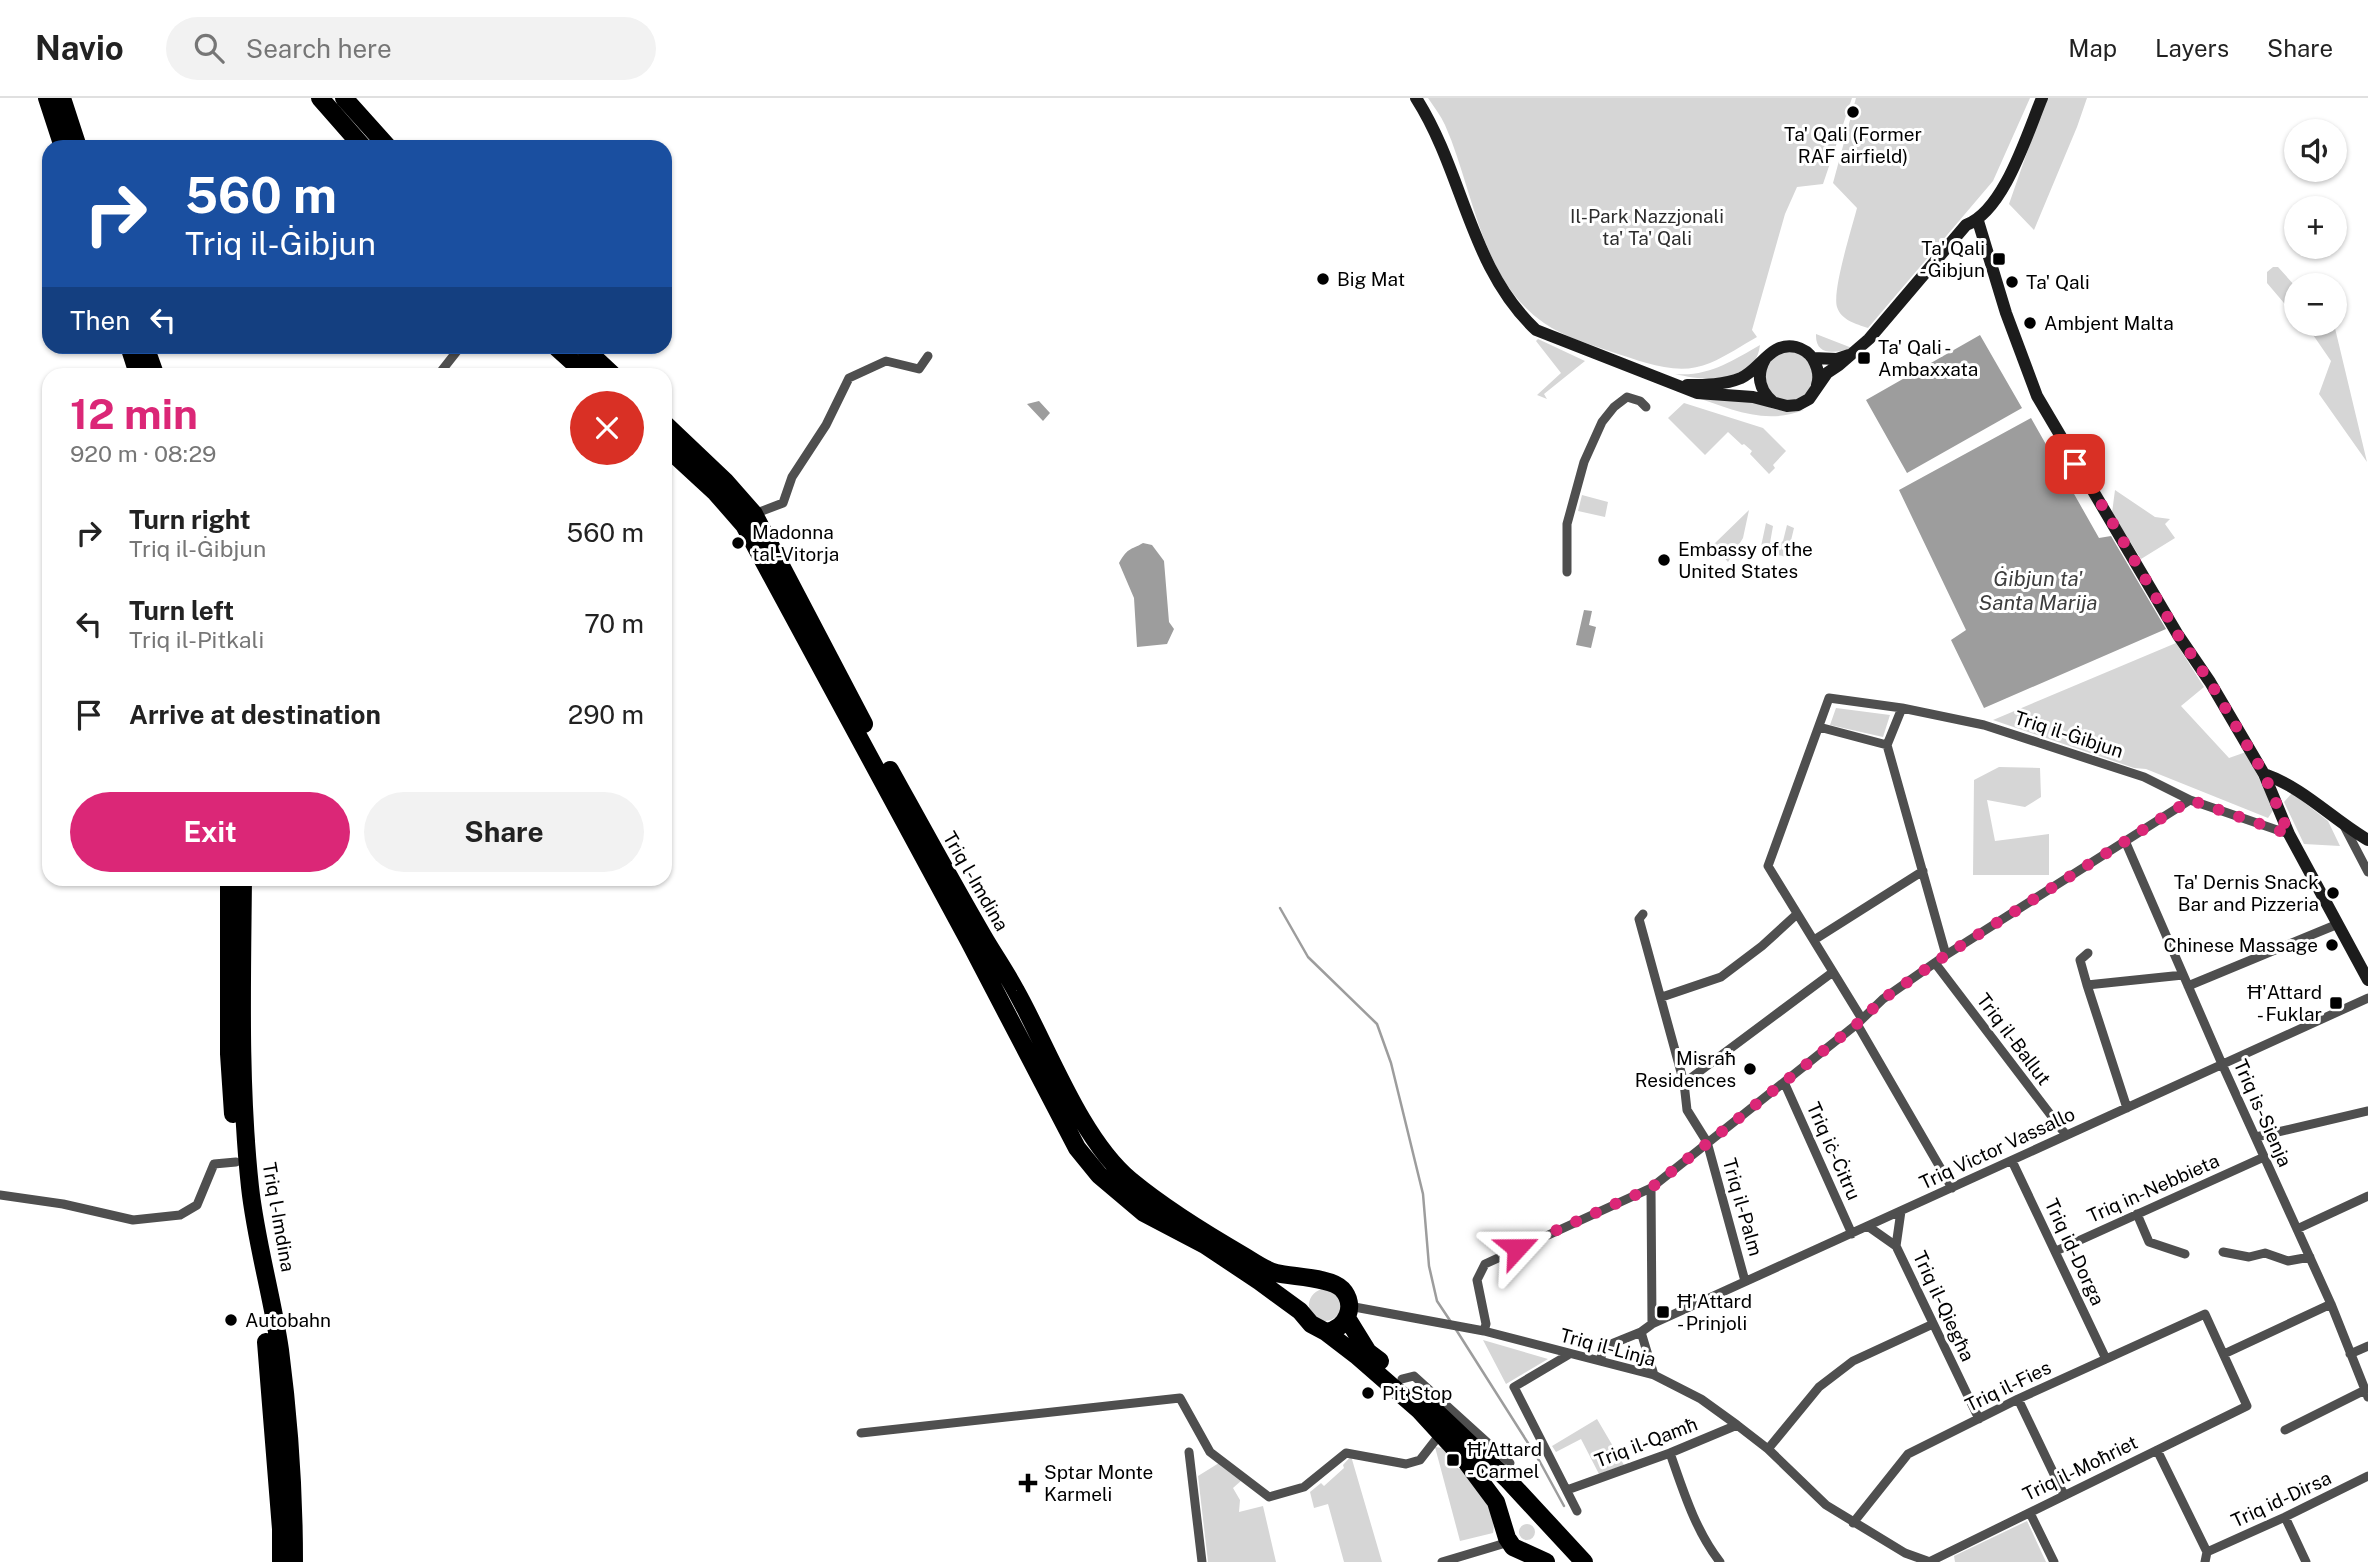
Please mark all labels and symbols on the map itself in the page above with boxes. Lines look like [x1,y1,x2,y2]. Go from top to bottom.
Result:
marker: Ta' Qali (Former RAF airfield) [1845,104,1861,120]
place label: Ta' Qali (Former RAF airfield) [1784,123,1922,167]
park label: Il-Park Nazzjonali ta' Ta' Qali [1570,205,1724,249]
place label: Ta' Qali - Ġibjun [1919,237,1985,281]
marker: Ta' Qali - Ġibjun [1991,251,2007,267]
place label: Big Mat [1337,268,1405,290]
marker: Big Mat [1315,271,1331,287]
place label: Ta' Qali [2026,271,2090,293]
marker: Ta' Qali [2004,274,2020,290]
place label: Ambjent Malta [2044,312,2174,334]
marker: Ambjent Malta [2022,315,2038,331]
place label: Ta' Qali - Ambaxxata [1878,336,1978,380]
marker: Ta' Qali - Ambaxxata [1856,350,1872,366]
pin [2045,434,2105,494]
place label: Madonna tal-Vitorja [752,521,839,565]
marker: Madonna tal-Vitorja [730,535,746,551]
place label: Embassy of the United States [1678,538,1813,582]
marker: Embassy of the United States [1656,552,1672,568]
water label: Ġibjun ta' Santa Marija [1979,566,2097,615]
street label: Triq il-Ġibjun [2012,706,2126,762]
street label: Triq l-Imdina [939,828,1013,934]
place label: Ta' Dernis Snack Bar and Pizzeria [2174,871,2319,915]
marker: Ta' Dernis Snack Bar and Pizzeria [2325,885,2341,901]
place label: Chinese Massage [2163,934,2318,956]
marker: Chinese Massage [2324,937,2340,953]
place label: Ħ'Attard - Fuklar [2247,981,2322,1025]
street label: Triq il-Ballut [1973,989,2055,1089]
marker: Ħ'Attard - Fuklar [2328,995,2344,1011]
place label: Misraħ Residences [1635,1047,1736,1091]
street label: Triq is-Sienja [2230,1056,2296,1170]
marker: Misraħ Residences [1742,1061,1758,1077]
street label: Triq iċ-Ċitru [1803,1099,1865,1203]
street label: Triq Victor Vassallo [1916,1102,2078,1194]
street label: Triq in-Nebbieta [2084,1149,2222,1227]
street label: Triq il-Palm [1719,1156,1767,1258]
street label: Triq l-Imdina [259,1161,299,1273]
street label: Triq id-Dorga [2041,1195,2109,1309]
position arrow [1480,1211,1554,1285]
street label: Triq il-Qiegħa [1909,1247,1979,1365]
place label: Ħ'Attard - Prinjoli [1677,1290,1752,1334]
marker: Ħ'Attard - Prinjoli [1655,1304,1671,1320]
place label: Autobahn [245,1309,331,1331]
marker: Autobahn [223,1312,239,1328]
street label: Triq il-Linja [1558,1324,1658,1370]
street label: Triq il-Fies [1962,1356,2054,1416]
place label: Pit Stop [1382,1382,1452,1404]
marker: Pit Stop [1360,1385,1376,1401]
street label: Triq il-Qamħ [1592,1412,1700,1472]
street label: Triq il-Moħriet [2019,1431,2141,1505]
place label: Ħ'Attard - Carmel [1467,1438,1542,1482]
marker: Ħ'Attard - Carmel [1445,1452,1461,1468]
place label: Sptar Monte Karmeli [1044,1461,1153,1505]
street label: Triq id-Dirsa [2228,1466,2334,1532]
marker: Sptar Monte Karmeli [1018,1473,1038,1493]

